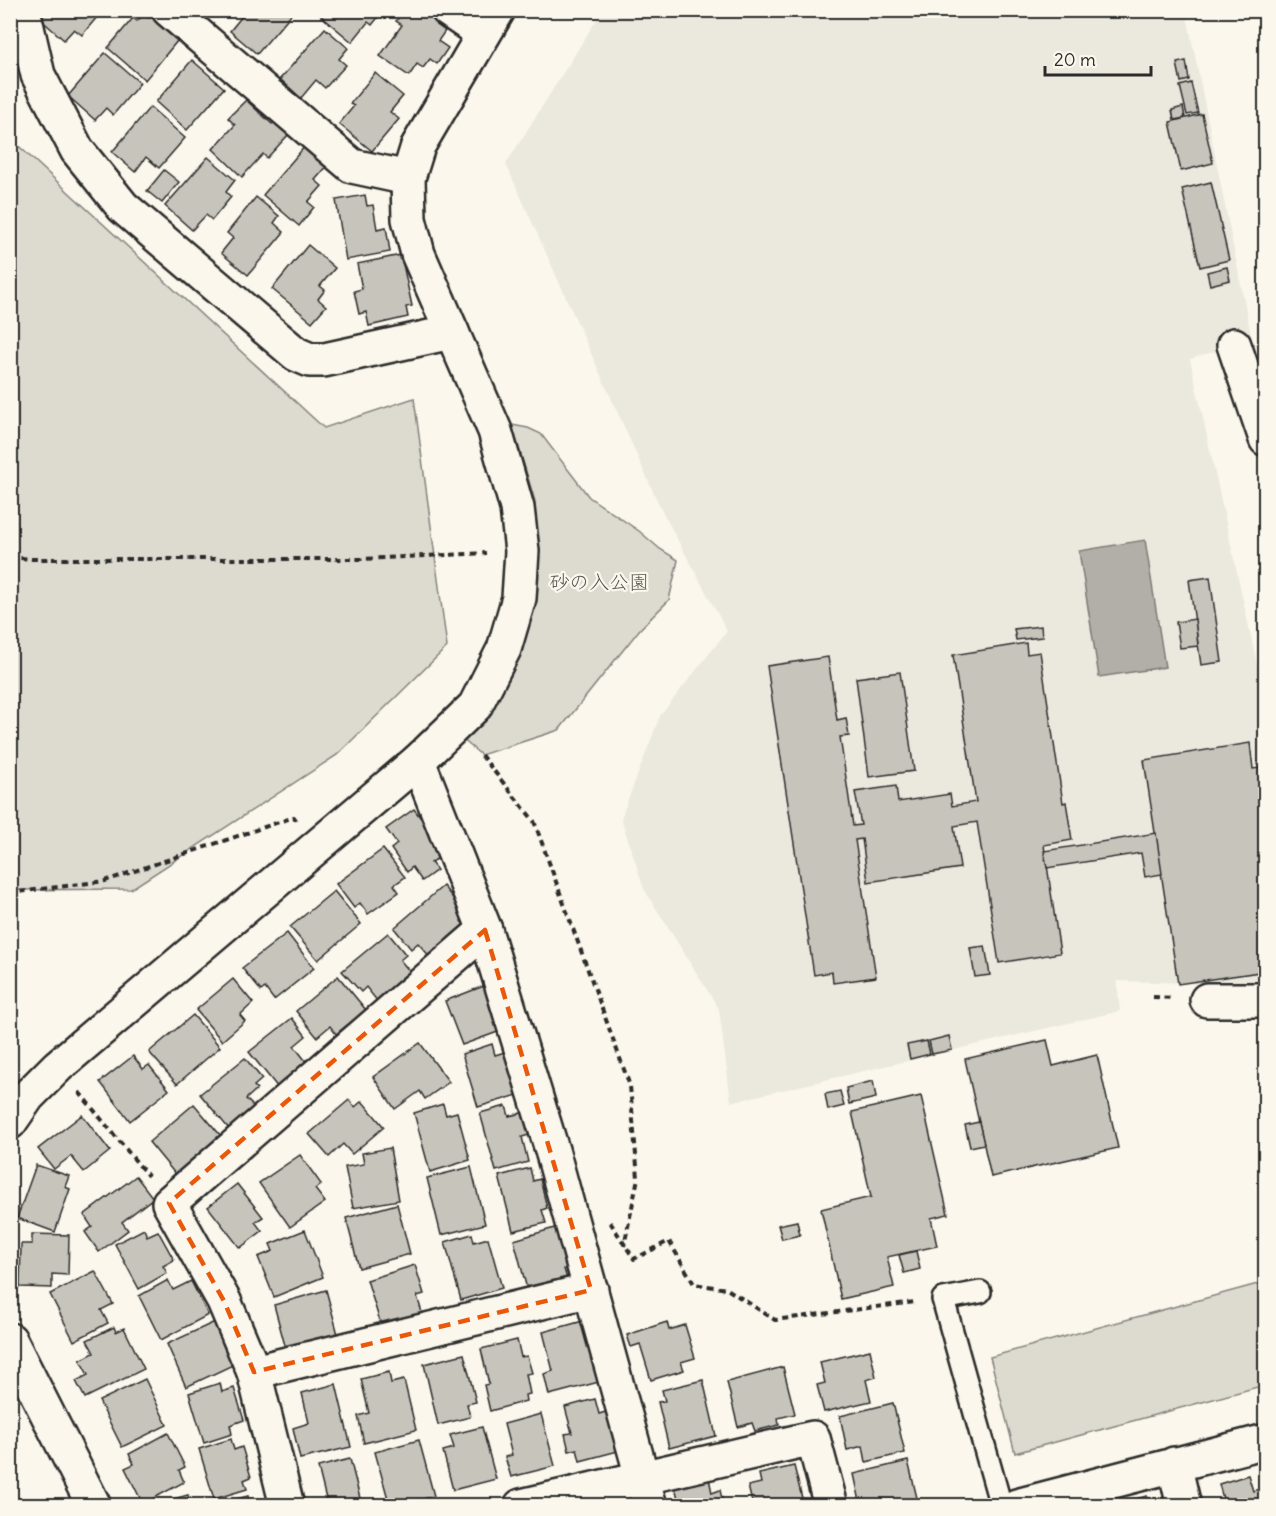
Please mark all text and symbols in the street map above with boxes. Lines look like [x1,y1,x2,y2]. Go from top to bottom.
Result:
scale bar [1045,39,1152,77]
text: 20 m [1054,48,1096,71]
park label: 砂の入公園 [549,569,649,594]

